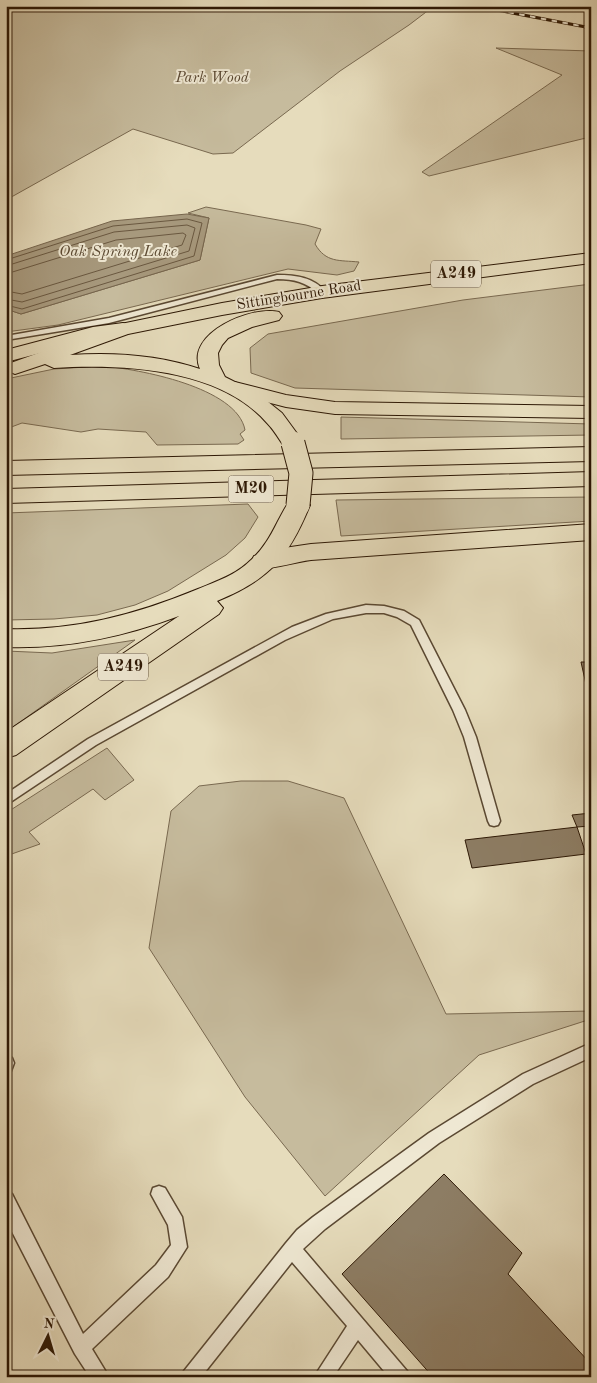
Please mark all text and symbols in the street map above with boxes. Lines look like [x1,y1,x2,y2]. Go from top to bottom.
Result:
park label: Park Wood [174,71,250,86]
water label: Oak Spring Lake [59,244,178,260]
road number: A249 [431,260,481,288]
street label: Sittingbourne Road [236,279,363,313]
road number: M20 [228,476,274,502]
road number: A249 [98,654,148,680]
north arrow [22,1310,72,1360]
text: N [43,1317,55,1332]

